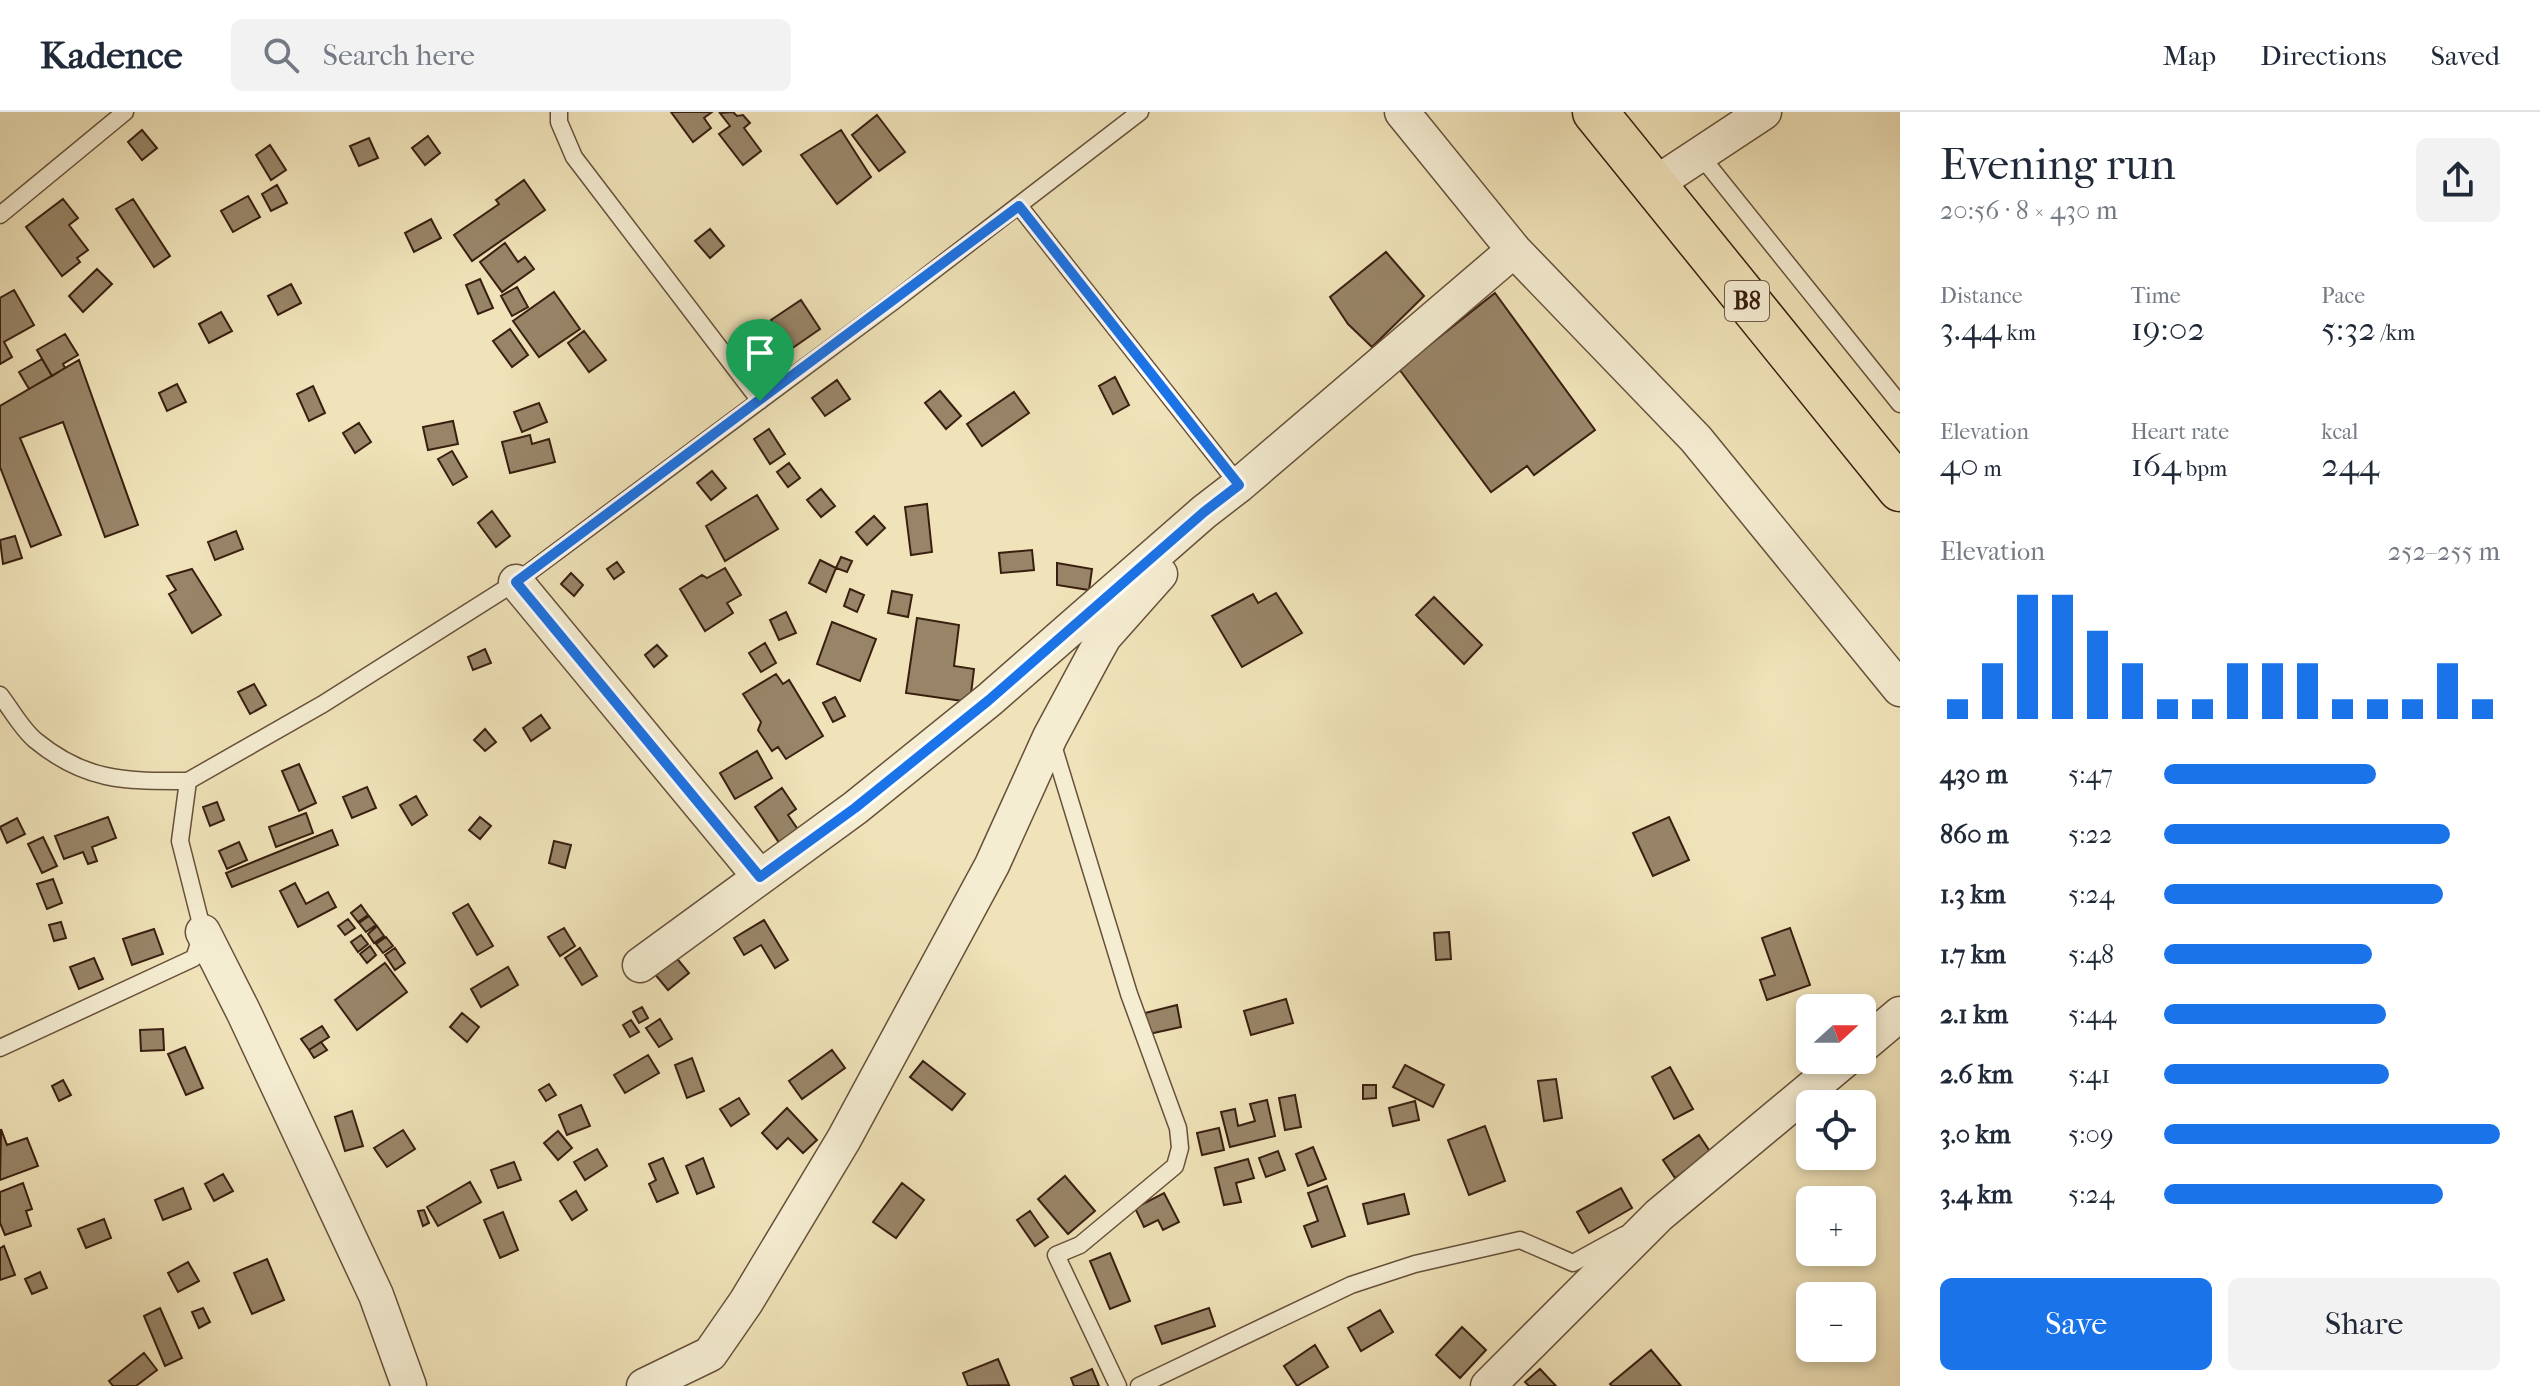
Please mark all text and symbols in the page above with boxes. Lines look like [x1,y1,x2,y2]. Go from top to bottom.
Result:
search box [231,19,791,91]
text: Kadence [40,33,183,78]
icon: search [259,33,303,77]
text: Search here [323,38,475,73]
text: Map [2163,39,2216,72]
text: Directions [2260,39,2387,72]
text: Saved [2431,39,2500,72]
button: share [2416,138,2500,222]
text: Evening run [1940,139,2175,190]
text: 20:56 · 8 × 430 m [1940,195,2118,226]
road number: B8 [1725,281,1769,321]
text: Distance [1940,283,2023,309]
text: Time [2131,283,2181,309]
text: Pace [2321,283,2365,309]
text: 3.44 [1940,309,2002,349]
text: 19:02 [2131,309,2205,349]
text: 5:32 [2321,309,2376,349]
pin [726,319,794,401]
text: km [2002,320,2036,346]
text: /km [2376,320,2415,346]
icon: arrive [738,331,782,375]
text: Elevation [1940,419,2029,445]
text: Heart rate [2131,419,2229,445]
text: kcal [2321,419,2358,445]
text: 40 [1940,445,1979,485]
text: 164 [2131,445,2181,485]
text: 244 [2321,445,2379,485]
text: m [1979,456,2002,482]
text: bpm [2181,456,2227,482]
text: Elevation [1940,536,2045,567]
text: 252–255 m [2388,536,2500,567]
text: 430 m [1940,759,2008,790]
text: 5:47 [2068,759,2113,790]
text: 860 m [1940,819,2009,850]
text: 5:22 [2068,819,2112,850]
text: 1.3 km [1940,879,2006,910]
text: 5:24 [2068,879,2114,910]
text: 1.7 km [1940,939,2006,970]
text: 5:48 [2068,939,2114,970]
north arrow [1796,994,1876,1074]
map controls [1796,994,1876,1362]
text: 2.1 km [1940,999,2008,1030]
text: 5:44 [2068,999,2116,1030]
text: 2.6 km [1940,1059,2013,1090]
text: 5:41 [2068,1059,2110,1090]
button: locate [1796,1090,1876,1170]
text: 3.0 km [1940,1119,2011,1150]
text: 5:09 [2068,1119,2114,1150]
text: 3.4 km [1940,1179,2012,1210]
text: 5:24 [2068,1179,2114,1210]
button: + [1796,1186,1876,1266]
button: Save [1940,1278,2212,1370]
button: Share [2228,1278,2500,1370]
button: − [1796,1282,1876,1362]

